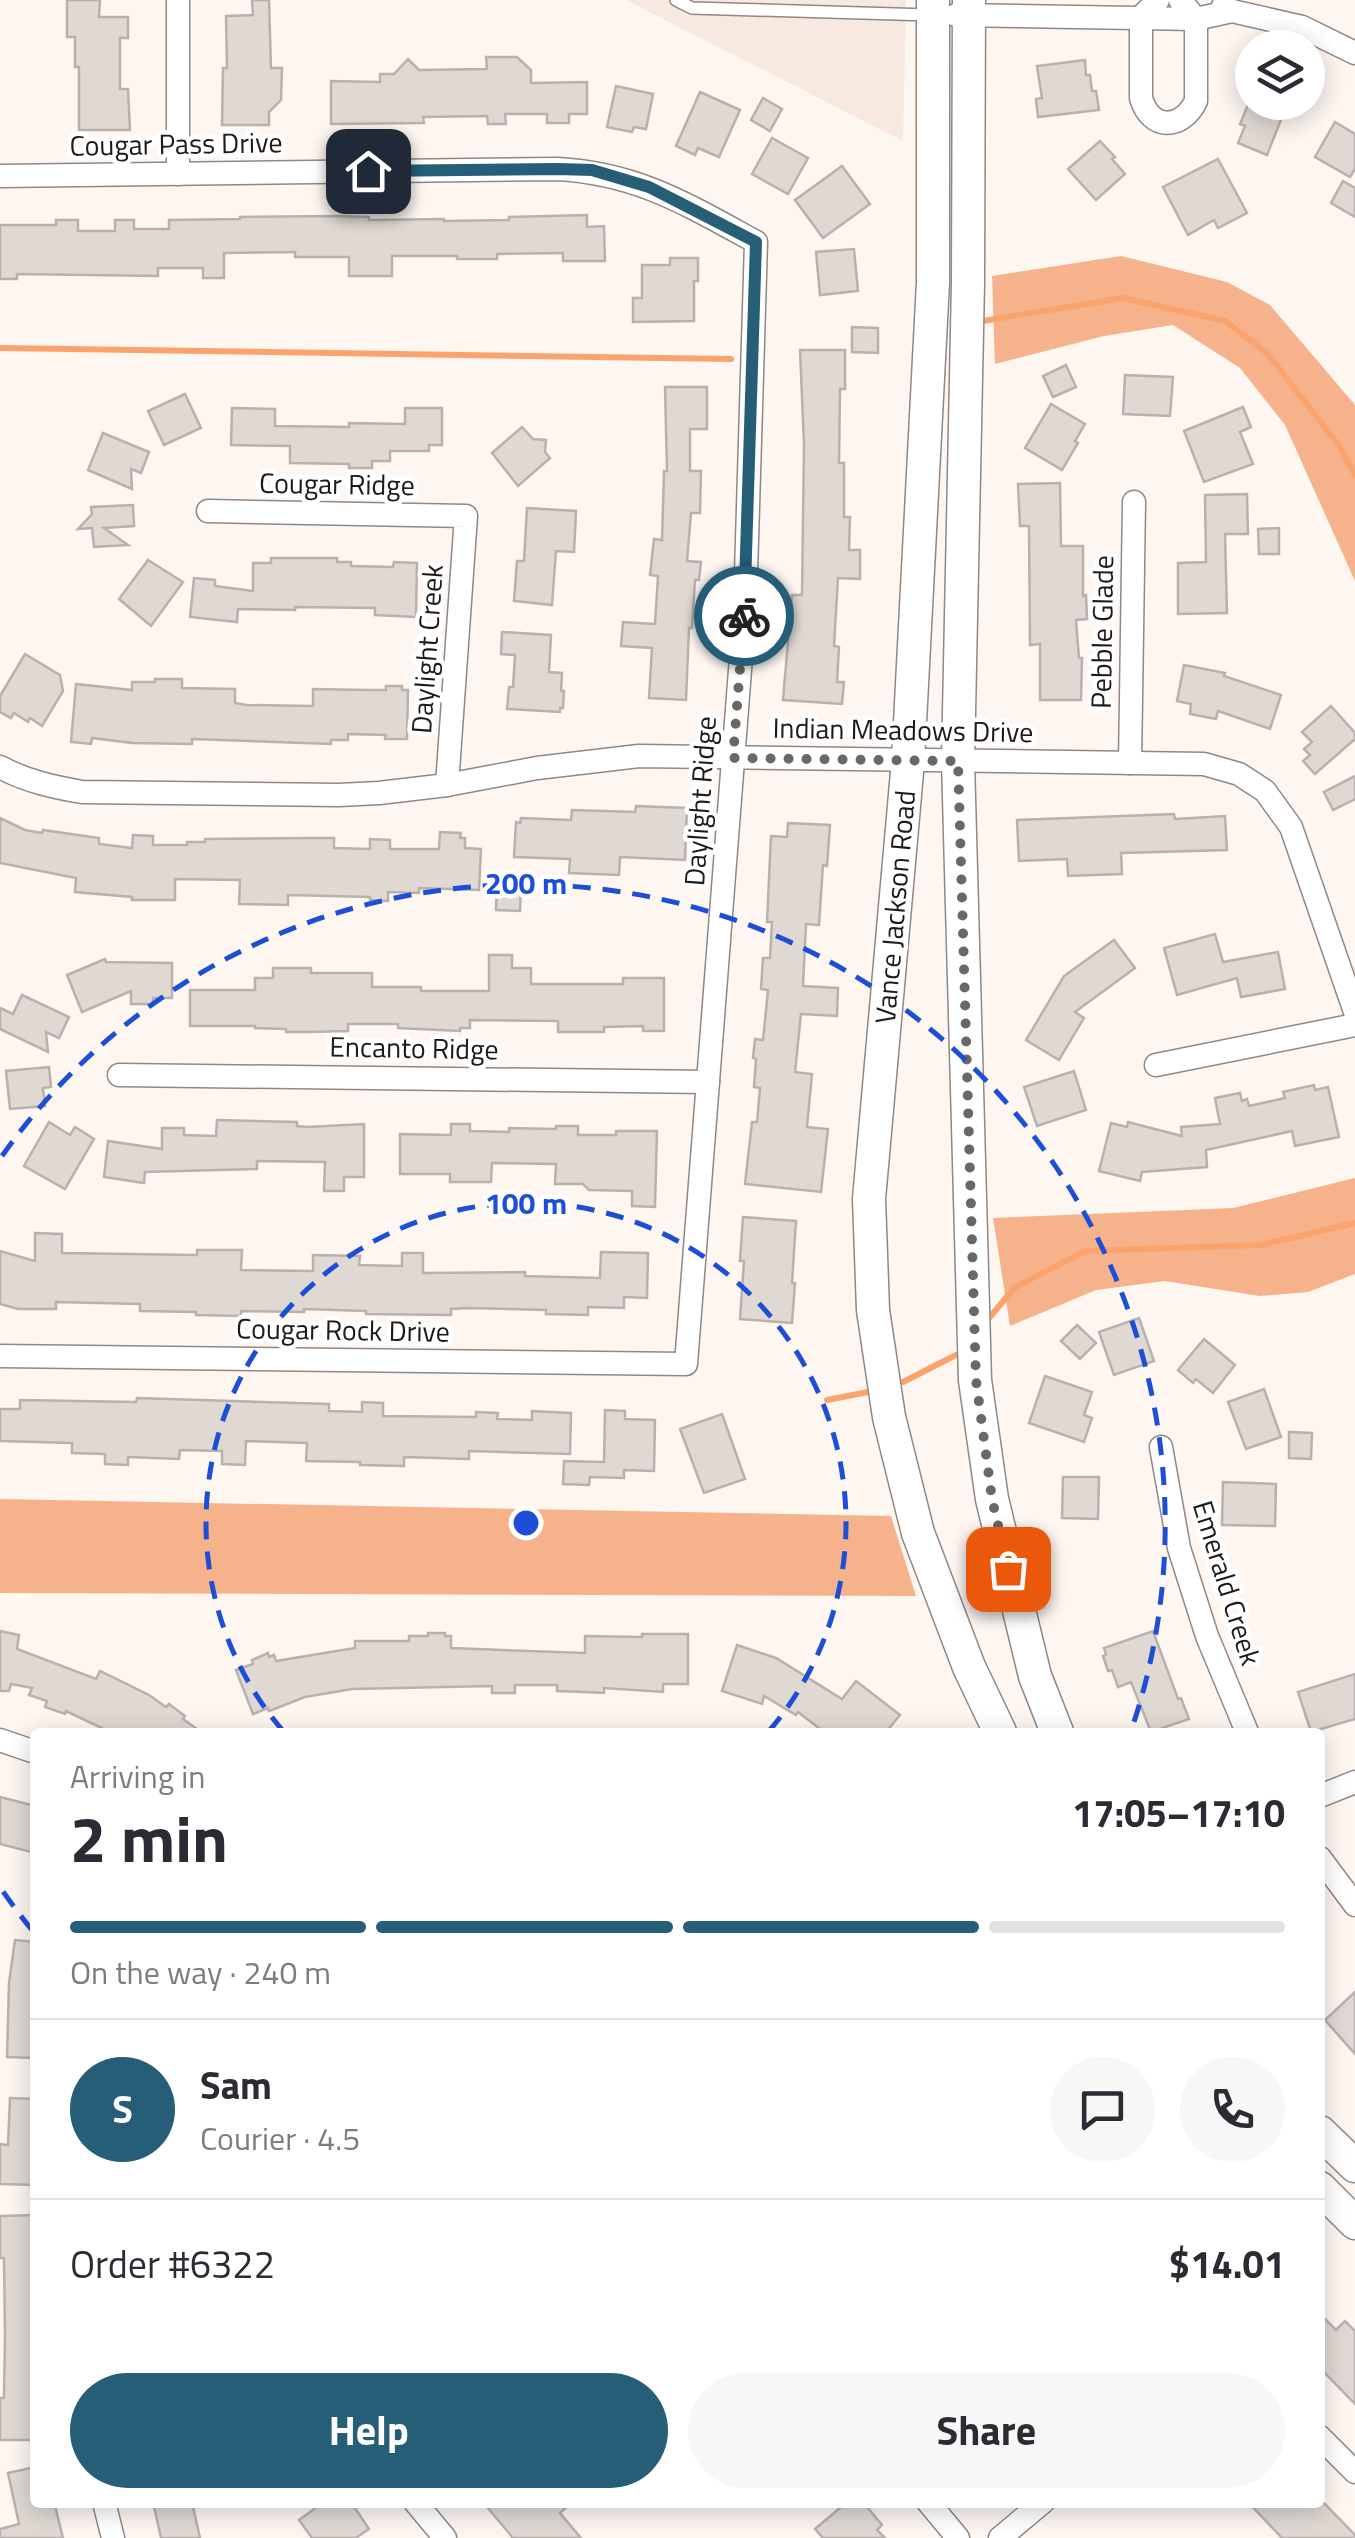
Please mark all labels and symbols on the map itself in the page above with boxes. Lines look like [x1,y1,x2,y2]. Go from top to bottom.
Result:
street label: Cougar Pass Drive [69,120,283,167]
pin [326,129,411,214]
street label: Cougar Ridge [259,461,415,506]
street label: Pebble Glade [1079,555,1124,709]
street label: Daylight Creek [399,563,454,735]
courier [694,566,794,666]
street label: Indian Meadows Drive [772,706,1034,753]
street label: Daylight Ridge [672,715,727,887]
street label: Vance Jackson Road [863,788,926,1026]
text: 200 m [485,860,567,906]
street label: Encanto Ridge [329,1025,499,1070]
text: 100 m [485,1180,567,1226]
street label: Cougar Rock Drive [236,1306,450,1353]
street label: Emerald Creek [1182,1495,1273,1671]
centre of rings [508,1505,544,1541]
pin [966,1527,1051,1612]

